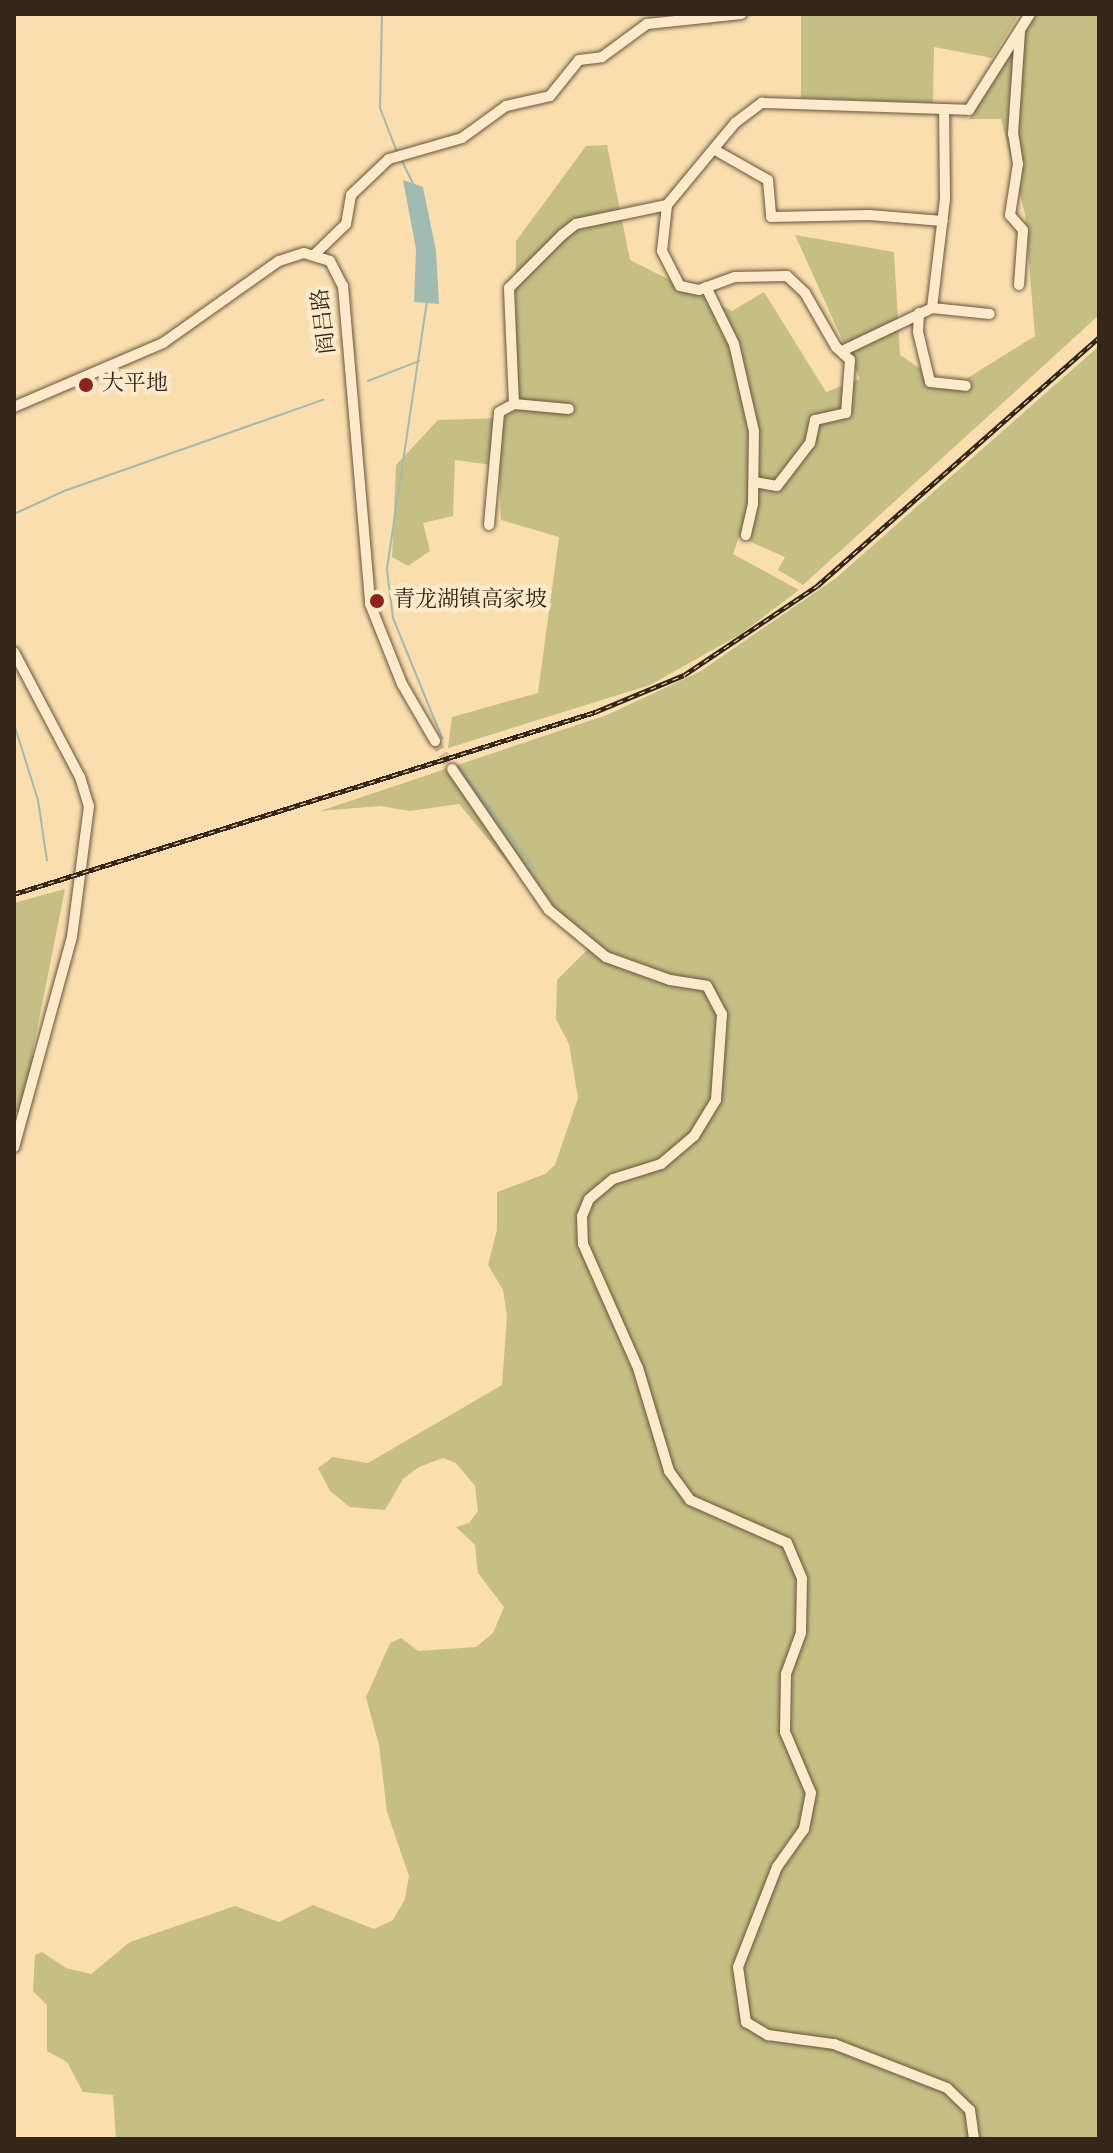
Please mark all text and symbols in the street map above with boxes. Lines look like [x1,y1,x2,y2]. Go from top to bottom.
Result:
street label: 阎吕路 [308,287,342,355]
place label: 大平地 [102,372,168,398]
marker: 大平地 [77,376,95,394]
place label: 青龙湖镇高家坡 [393,588,547,614]
marker: 青龙湖镇高家坡 [368,592,386,610]

